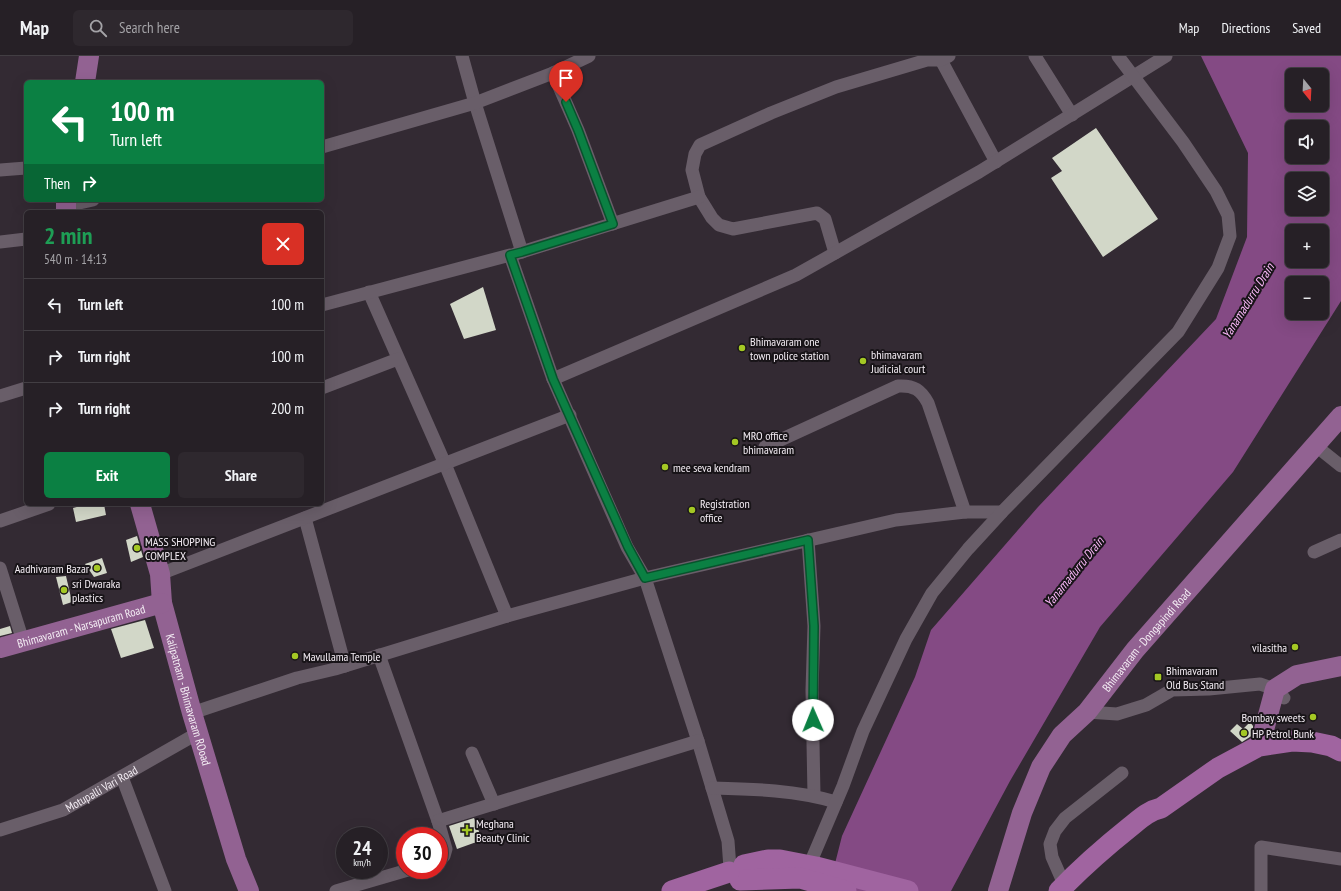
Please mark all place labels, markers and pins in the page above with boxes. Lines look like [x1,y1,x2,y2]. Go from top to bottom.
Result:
pin [549,61,583,102]
place label: Bhimavaram one town police station [750,334,829,363]
marker: Bhimavaram one town police station [737,343,747,353]
place label: bhimavaram Judicial court [870,347,926,376]
marker: bhimavaram Judicial court [858,356,868,366]
place label: MRO office bhimavaram [743,428,794,457]
marker: MRO office bhimavaram [730,437,740,447]
place label: mee seva kendram [673,460,750,475]
marker: mee seva kendram [660,462,670,472]
place label: Registration office [700,496,750,525]
marker: Registration office [687,505,697,515]
place label: MASS SHOPPING COMPLEX [145,534,215,563]
marker: MASS SHOPPING COMPLEX [132,543,142,553]
place label: Aadhivaram Bazar [15,561,90,576]
marker: Aadhivaram Bazar [92,563,102,573]
place label: sri Dwaraka plastics [72,576,120,605]
marker: sri Dwaraka plastics [59,585,69,595]
place label: vilasitha [1252,640,1287,655]
marker: vilasitha [1290,642,1300,652]
place label: Mavullama Temple [303,649,380,664]
marker: Mavullama Temple [290,651,300,661]
place label: Bhimavaram Old Bus Stand [1166,663,1224,692]
marker: Bhimavaram Old Bus Stand [1153,672,1163,682]
place label: Bombay sweets [1241,710,1305,725]
marker: Bombay sweets [1308,712,1318,722]
place label: HP Petrol Bunk [1252,726,1314,741]
marker: HP Petrol Bunk [1239,728,1249,738]
place label: Meghana Beauty Clinic [476,816,530,845]
marker: Meghana Beauty Clinic [461,824,473,836]

